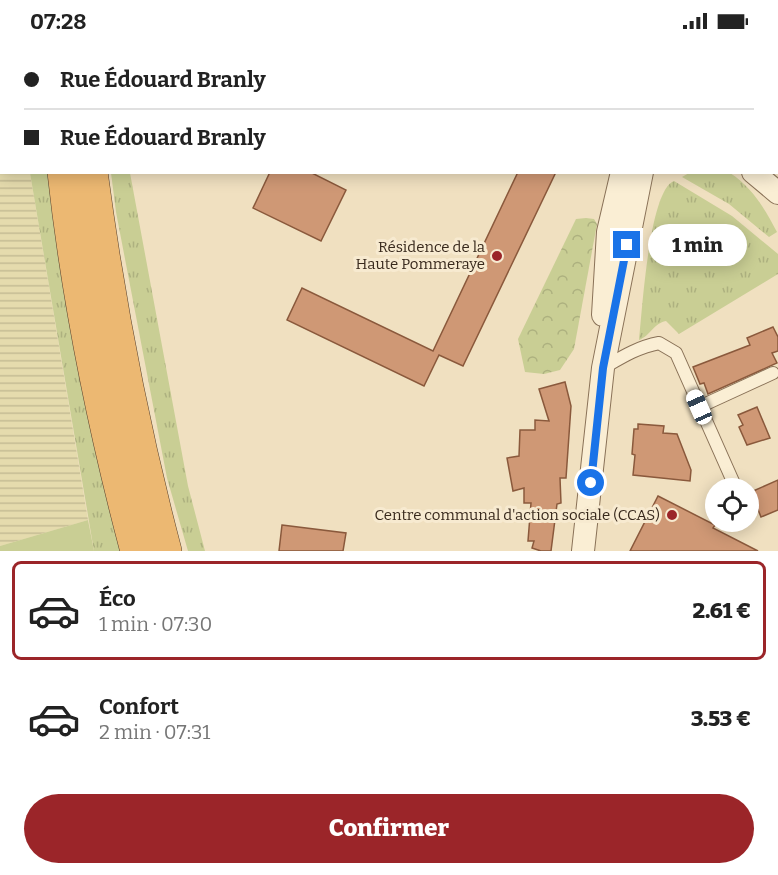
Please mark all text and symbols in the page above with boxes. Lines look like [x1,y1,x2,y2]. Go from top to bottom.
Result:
text: 07:28 [30,8,87,35]
text: Rue Édouard Branly [60,66,266,93]
text: Rue Édouard Branly [60,124,266,151]
callout: 1 min [648,224,747,266]
route end [613,231,640,258]
text: 1 min [672,233,723,257]
place label: Résidence de la Haute Pommeraye [356,238,485,273]
marker: Résidence de la Haute Pommeraye [490,249,504,263]
car [683,387,715,427]
route start [577,469,604,496]
map controls [705,478,759,532]
button: locate [705,478,759,532]
place label: Centre communal d'action sociale (CCAS) [374,506,660,524]
marker: Centre communal d'action sociale (CCAS) [665,508,679,522]
icon: car [27,584,81,638]
text: Éco [99,585,136,612]
text: 2.61 € [692,597,751,624]
text: 1 min · 07:30 [99,612,212,636]
icon: car [27,692,81,746]
text: Confort [99,693,179,720]
text: 3.53 € [691,705,751,732]
text: 2 min · 07:31 [99,720,210,744]
button: Confirmer [24,794,754,863]

